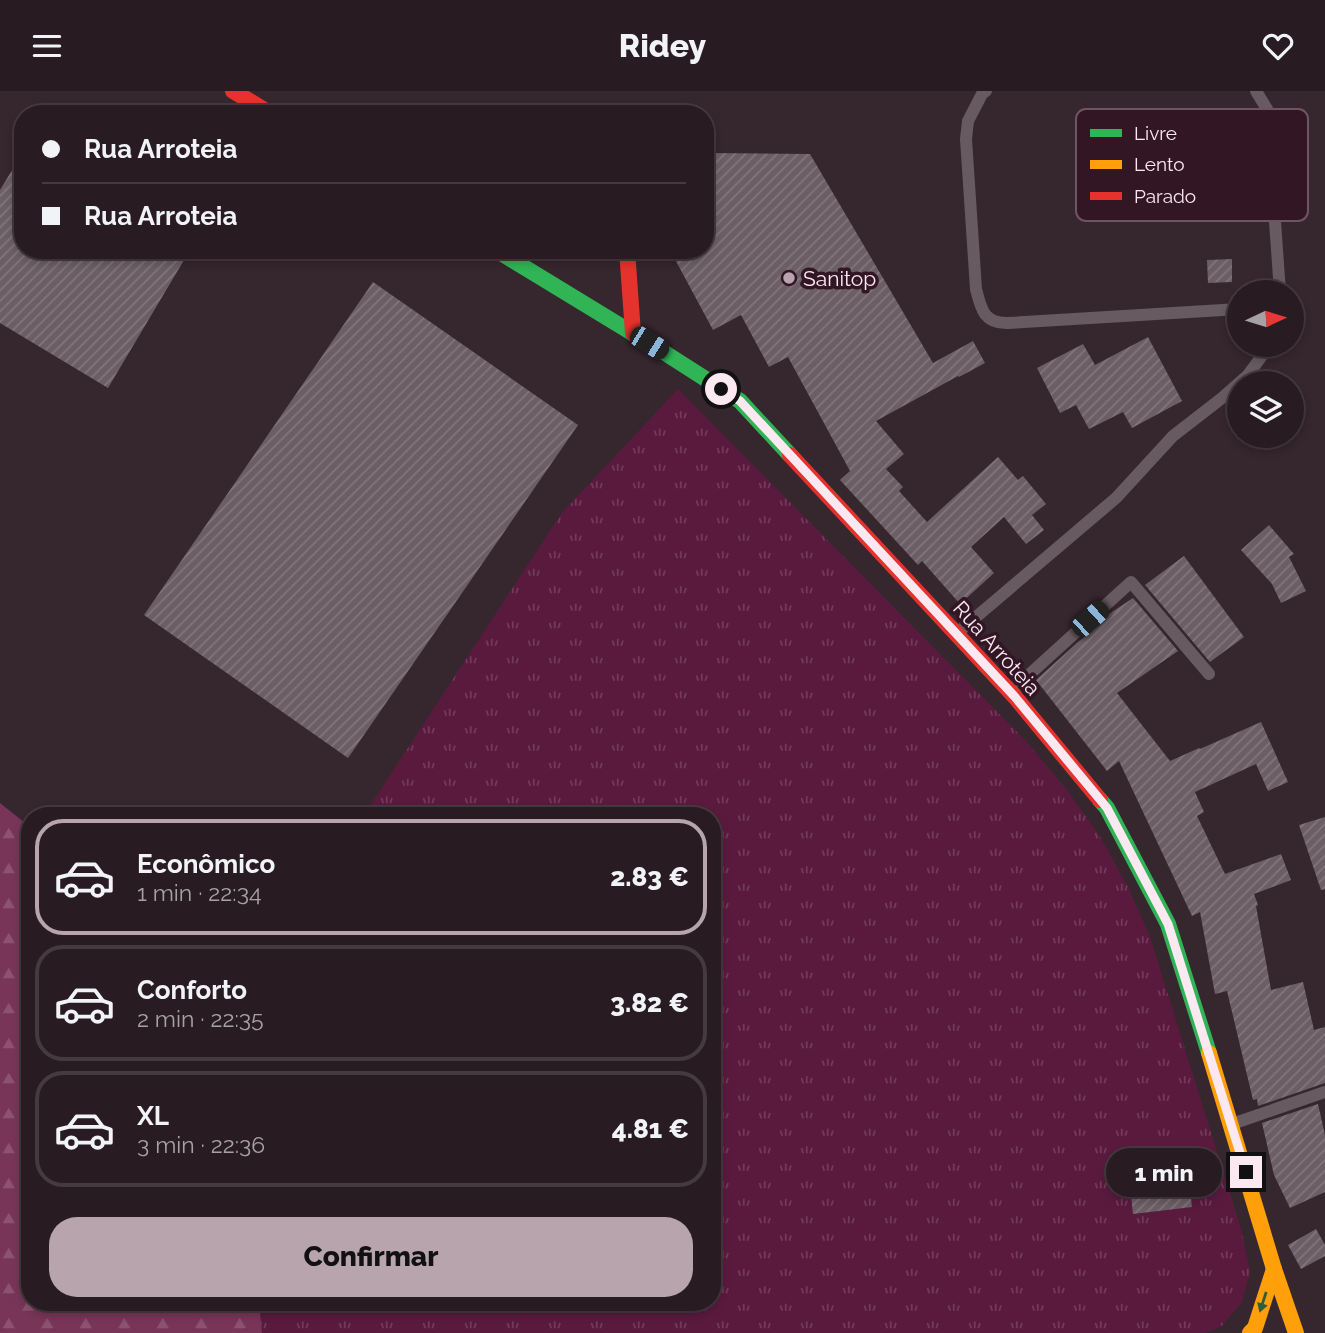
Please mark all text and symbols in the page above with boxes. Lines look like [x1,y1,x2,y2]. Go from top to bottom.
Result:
icon: menu [28,27,66,65]
text: Ridey [619,27,706,64]
icon: heart [1259,27,1297,65]
legend [1076,109,1308,221]
text: Livre [1134,122,1177,144]
text: Rua Arroteia [84,134,237,164]
text: Lento [1134,153,1185,175]
text: Parado [1134,185,1196,207]
text: Rua Arroteia [84,201,237,231]
place label: Sanitop [803,266,876,291]
marker: Sanitop [781,270,797,286]
north arrow [1227,280,1304,357]
map controls [1227,280,1304,448]
car [626,323,673,363]
button: layers [1227,371,1304,448]
route start [705,373,737,405]
street label: Rua Arroteia [948,596,1046,700]
car [1068,597,1113,641]
icon: car [53,846,116,909]
text: Econômico [137,849,275,879]
text: 2.83 € [610,862,689,892]
text: 1 min · 22:34 [137,879,261,906]
icon: car [53,972,116,1035]
text: Conforto [137,975,247,1005]
text: 3.82 € [610,988,689,1018]
text: 2 min · 22:35 [137,1005,264,1032]
icon: car [53,1098,116,1161]
text: XL [137,1101,169,1131]
text: 4.81 € [612,1114,689,1144]
text: 3 min · 22:36 [137,1131,265,1158]
callout: 1 min [1106,1147,1222,1197]
route end [1230,1156,1262,1188]
text: 1 min [1134,1159,1194,1186]
button: Confirmar [49,1217,693,1297]
one-way arrow [1258,1292,1268,1313]

